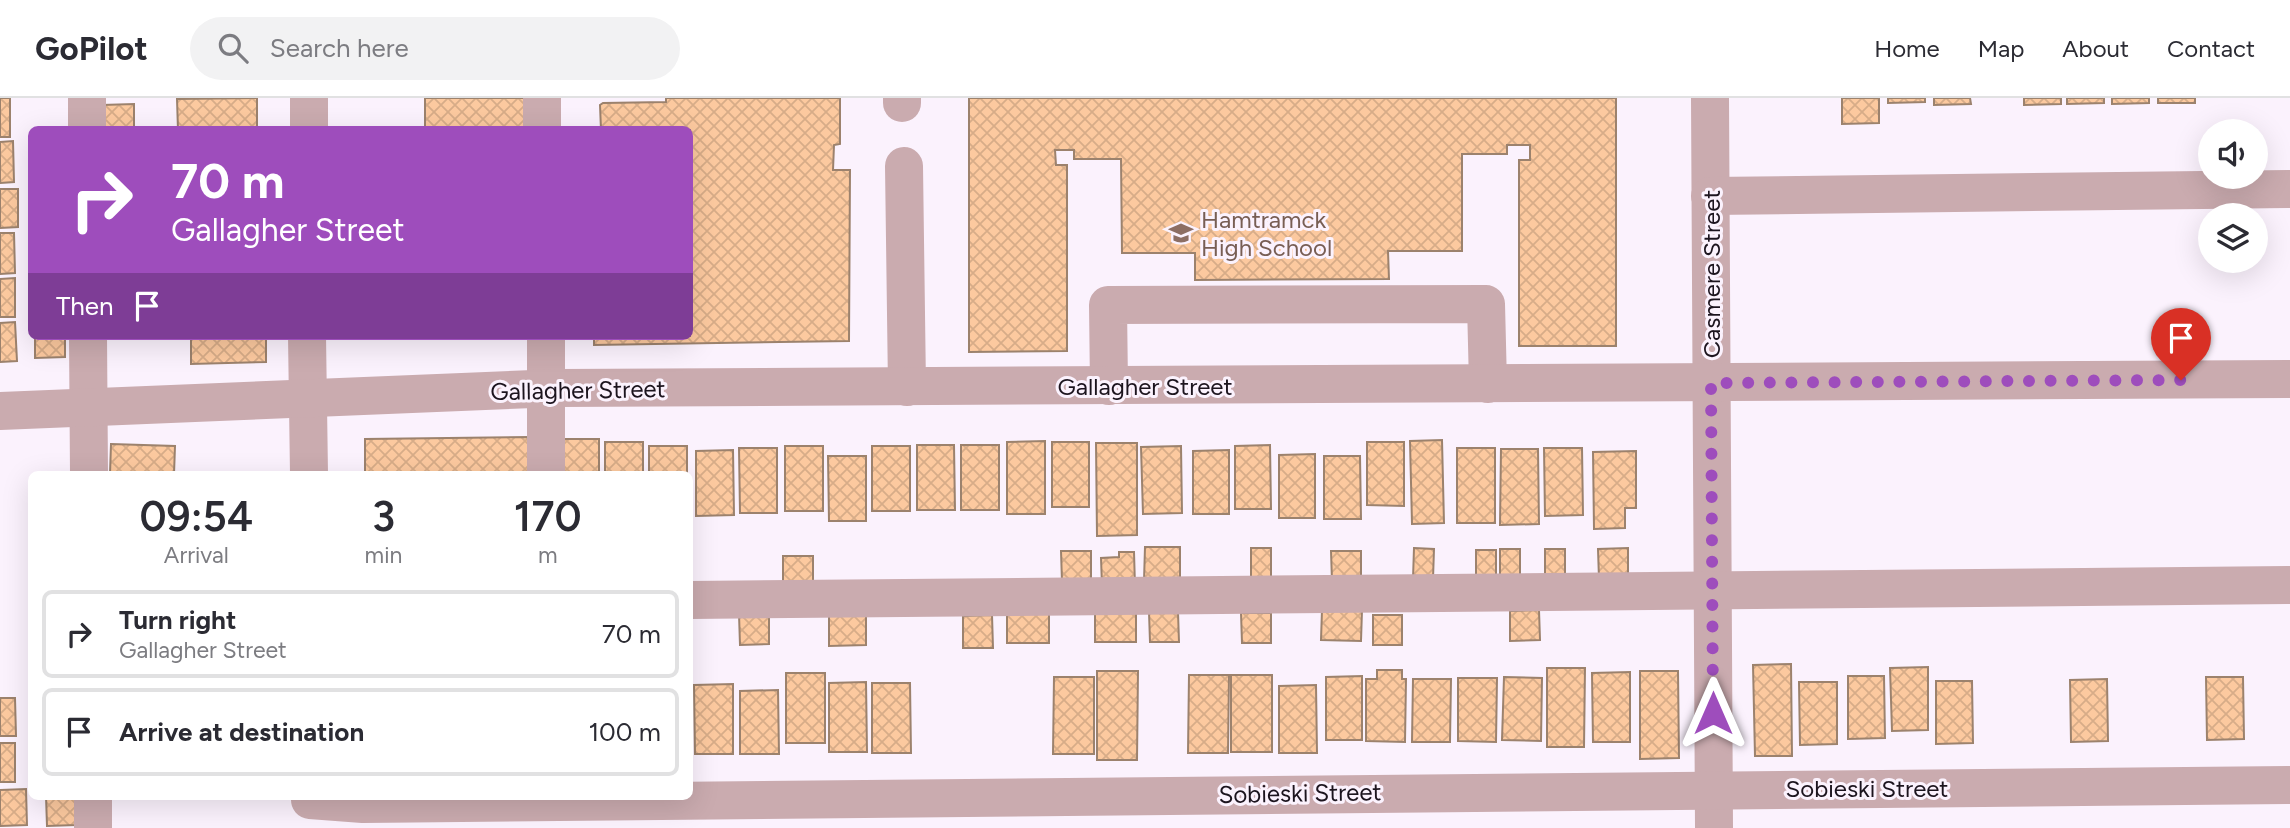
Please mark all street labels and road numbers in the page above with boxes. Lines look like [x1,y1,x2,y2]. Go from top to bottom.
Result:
street label: Casmere Street [1697,190,1726,358]
street label: Gallagher Street [1057,372,1233,401]
street label: Gallagher Street [490,374,666,406]
street label: Sobieski Street [1786,774,1948,803]
street label: Sobieski Street [1218,777,1382,809]

